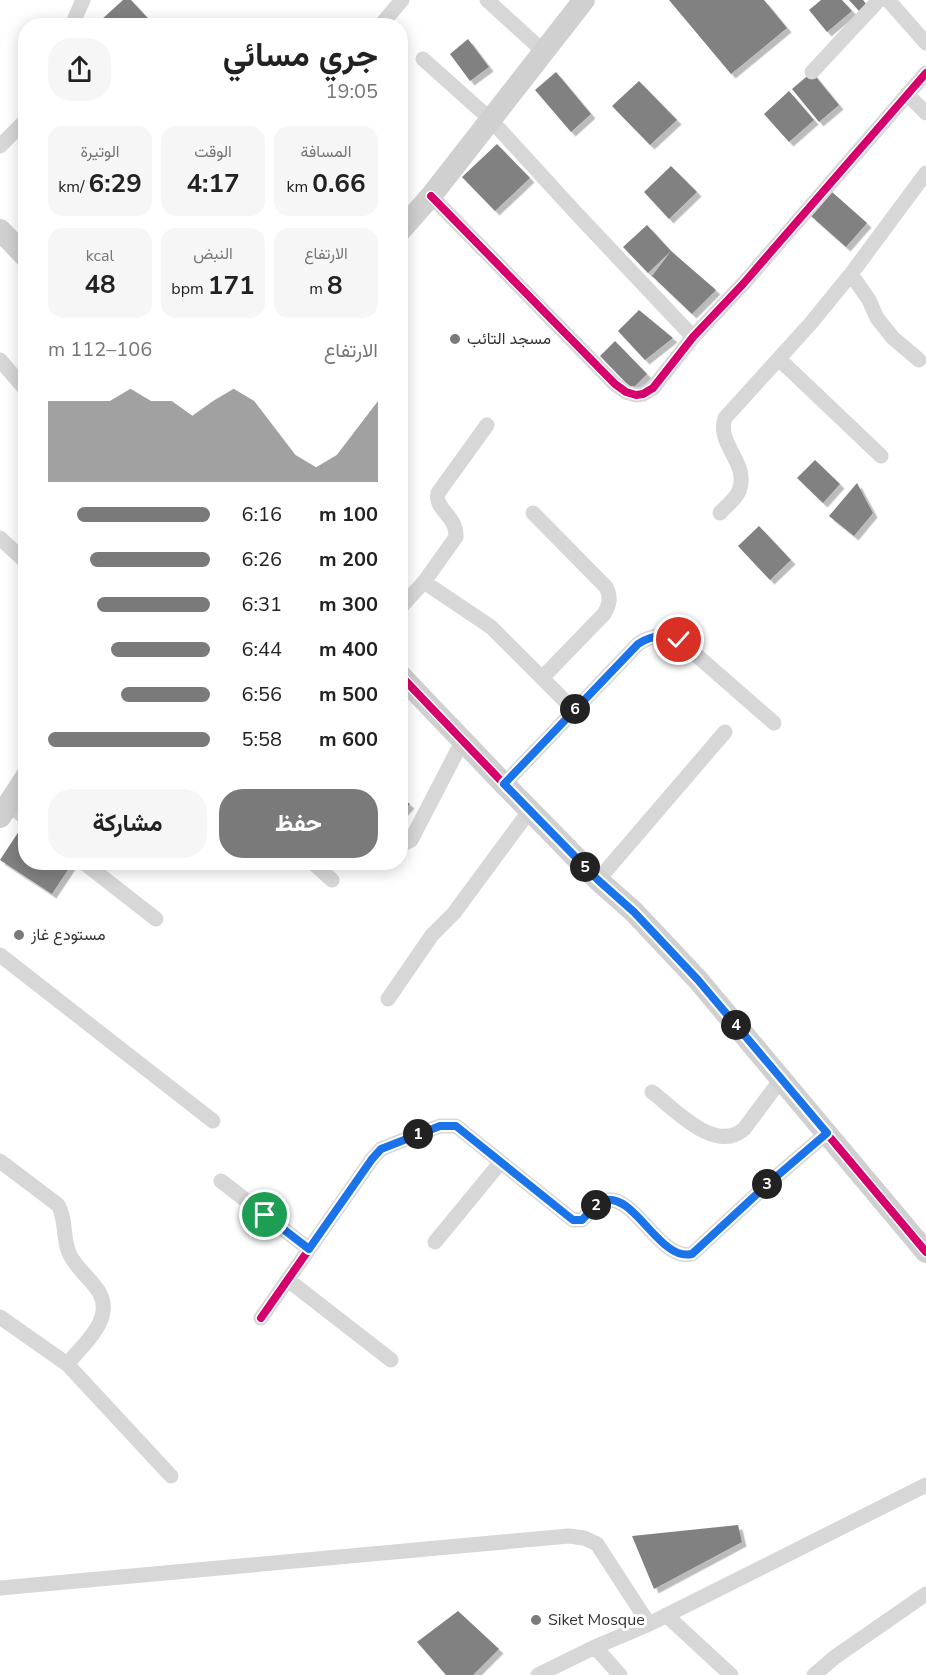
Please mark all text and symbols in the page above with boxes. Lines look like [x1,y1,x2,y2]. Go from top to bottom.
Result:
text: جري مسائي [223,33,378,78]
button: share [48,38,111,101]
text: 19:05 [325,78,378,105]
text: الوتيرة [80,141,120,163]
text: الوقت [194,141,232,163]
text: المسافة [301,141,351,163]
text: 6:29 [89,166,142,201]
text: 4:17 [186,166,240,201]
text: 0.66 [312,166,366,201]
text: /km [58,176,89,198]
text: km [286,176,312,198]
text: النبض [193,243,233,265]
text: الارتفاع [304,243,348,265]
text: kcal [86,245,114,267]
text: 48 [84,267,116,302]
text: 171 [208,268,255,303]
text: 8 [327,268,343,303]
text: bpm [171,278,208,300]
text: m [309,278,327,300]
place label: مسجد التائب [467,328,551,350]
marker: مسجد التائب [448,332,462,346]
text: 106–112 m [48,336,152,363]
text: الارتفاع [324,337,378,364]
text: 6:16 [241,501,282,528]
text: 100 m [319,501,378,528]
text: 6:26 [241,546,282,573]
text: 200 m [319,546,378,573]
text: 6:31 [241,591,282,618]
text: 300 m [319,591,378,618]
pin [653,614,704,665]
icon: check [662,623,695,656]
text: 6:44 [241,636,282,663]
text: 400 m [319,636,378,663]
text: 6:56 [241,681,282,708]
text: 500 m [319,681,378,708]
pin: 6 [560,694,590,724]
text: 6 [570,698,580,720]
text: 5:58 [241,726,282,753]
text: 600 m [319,726,378,753]
button: مشاركة [48,789,207,858]
button: حفظ [219,789,378,858]
pin: 5 [570,852,600,882]
text: 5 [580,856,590,878]
place label: مستودع غاز [30,924,106,946]
marker: مستودع غاز [12,928,26,942]
pin: 4 [721,1010,751,1040]
text: 4 [731,1014,741,1036]
pin: 1 [403,1119,433,1149]
text: 1 [413,1123,423,1145]
pin: 3 [752,1169,782,1199]
text: 3 [762,1173,772,1195]
pin [239,1189,290,1240]
pin: 2 [581,1190,611,1220]
text: 2 [591,1194,601,1216]
icon: arrive [248,1198,281,1231]
place label: Siket Mosque [548,1609,645,1631]
marker: Siket Mosque [529,1613,543,1627]

